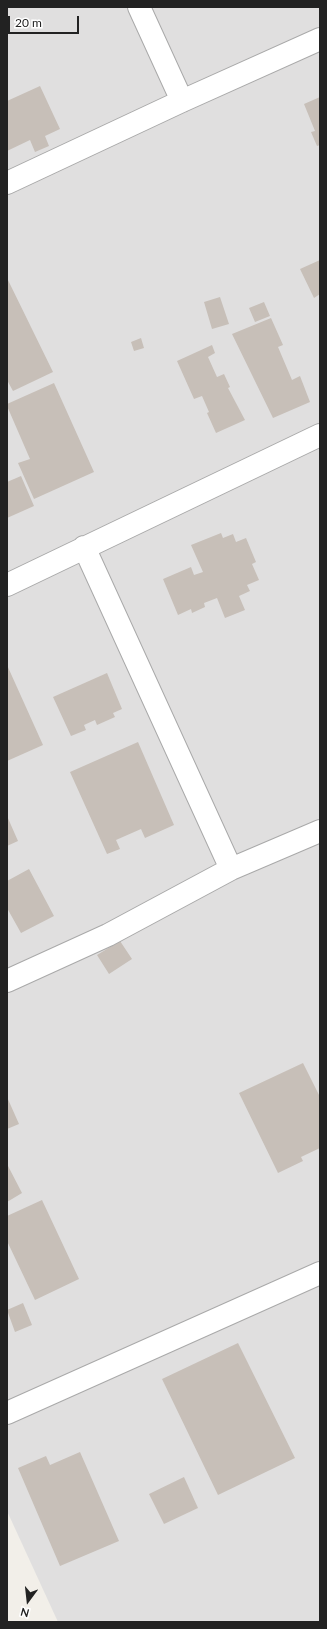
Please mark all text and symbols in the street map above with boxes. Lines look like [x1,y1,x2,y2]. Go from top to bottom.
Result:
scale bar [10,8,81,34]
text: 20 m [15,15,42,30]
north arrow [8,1581,48,1621]
text: N [19,1606,31,1620]

